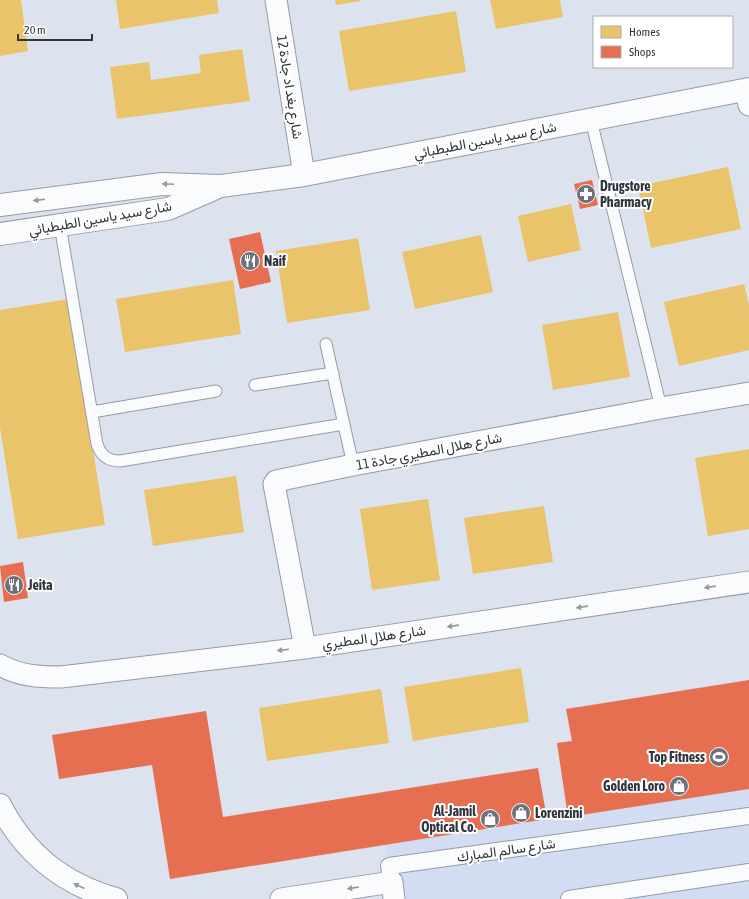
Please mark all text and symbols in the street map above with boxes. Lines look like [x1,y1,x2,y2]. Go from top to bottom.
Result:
scale bar [18,16,92,42]
legend [593,16,733,68]
text: 20 m [24,23,46,37]
text: Homes [629,25,660,39]
street label: شارع بغد اد جادة 12 [271,34,306,140]
text: Shops [629,45,655,59]
street label: شارع سيد ياسين الطبطبائي [412,118,559,166]
place label: Drugstore Pharmacy [600,178,652,210]
one-way arrow [162,181,174,188]
pharmacy icon: Drugstore Pharmacy [575,183,597,205]
one-way arrow [33,197,45,203]
street label: شارع سيد ياسين الطبطبائي [27,198,174,242]
restaurant icon: Naif [239,250,261,272]
place label: Naif [264,253,286,269]
street label: شارع هلال المطيري جادة 11 [355,429,504,477]
restaurant icon: Jeita [3,574,25,596]
place label: Jeita [27,577,53,593]
one-way arrow [704,584,717,590]
one-way arrow [576,604,588,610]
street label: شارع هلال المطيري [321,622,428,656]
one-way arrow [447,623,459,629]
one-way arrow [277,647,289,654]
sports icon: Top Fitness [708,746,730,768]
place label: Top Fitness [649,749,705,765]
shop icon: Golden Loro [668,775,690,797]
place label: Golden Loro [603,778,665,794]
shop icon: Lorenzini [510,802,532,824]
place label: Al-Jamil Optical Co. [421,803,476,835]
place label: Lorenzini [535,805,583,821]
shop icon: Al-Jamil Optical Co. [479,808,501,830]
street label: شارع سالم المبارك [456,835,557,868]
one-way arrow [74,883,85,889]
one-way arrow [347,885,359,891]

